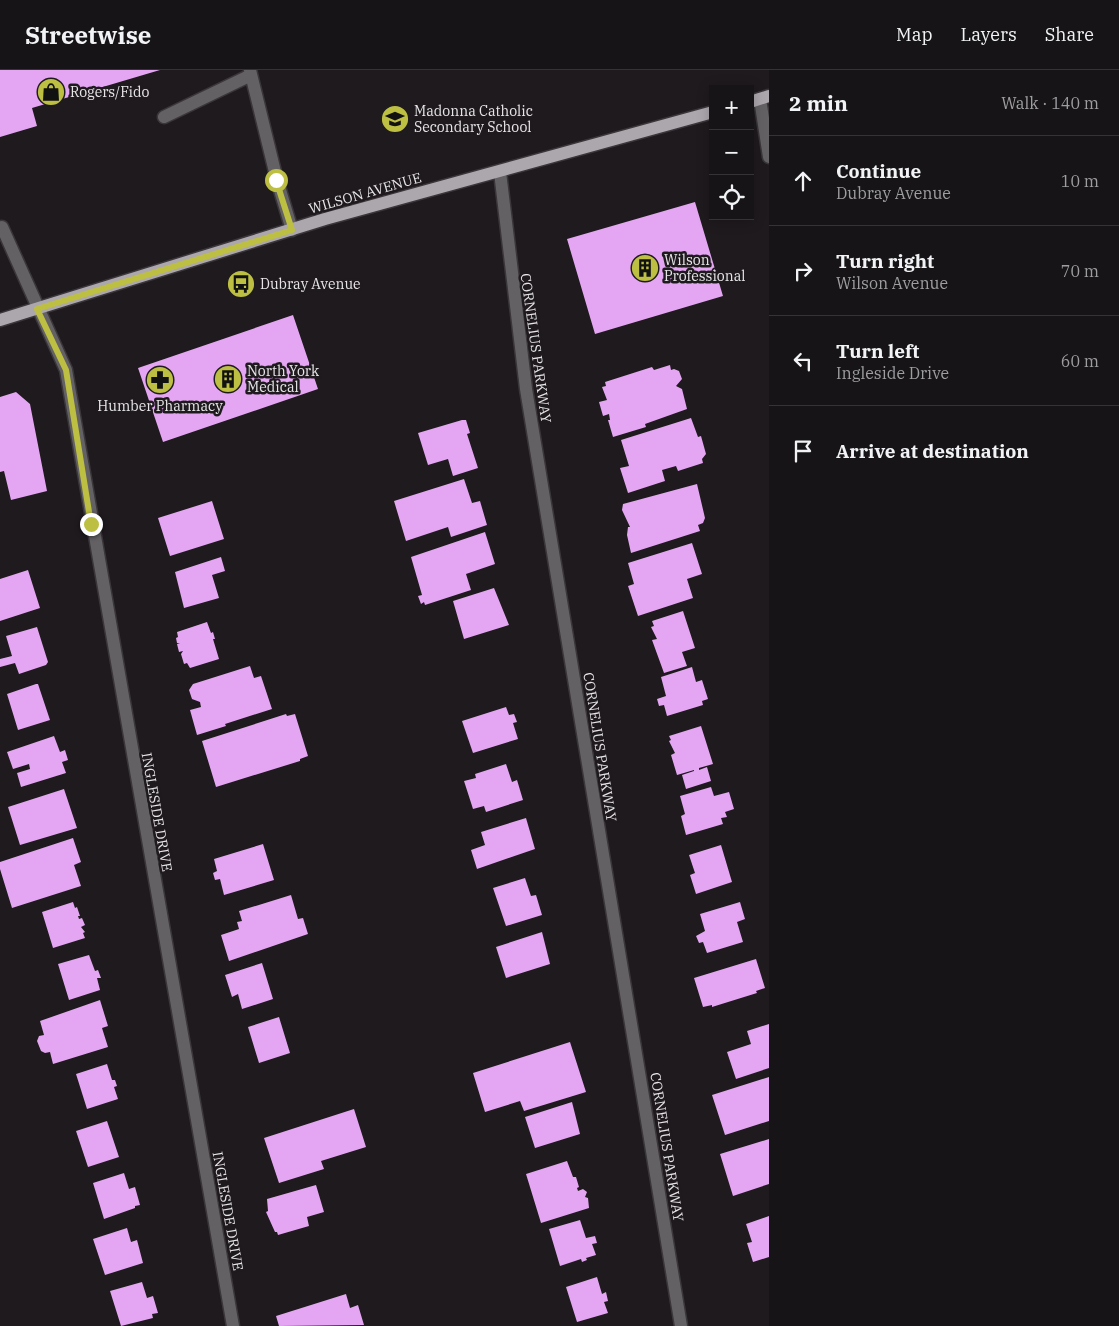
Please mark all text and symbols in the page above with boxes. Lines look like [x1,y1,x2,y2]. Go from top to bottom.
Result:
text: Streetwise [25,19,151,51]
text: Map [896,23,933,46]
text: Layers [961,23,1017,46]
text: Share [1045,23,1094,46]
shop icon: Rogers/Fido [36,77,66,107]
place label: Rogers/Fido [70,83,149,101]
map controls [709,85,754,220]
button: + [709,85,754,130]
text: 2 min [789,89,848,117]
text: Walk · 140 m [1001,93,1099,113]
place label: Madonna Catholic Secondary School [414,102,533,136]
school or university icon: Madonna Catholic Secondary School [380,104,410,134]
button: − [709,130,754,175]
text: Continue [836,159,921,183]
icon: ahead [789,167,817,195]
street label: WILSON AVENUE [307,168,423,218]
route start [265,169,288,192]
text: 10 m [1061,171,1099,191]
button: locate [709,175,754,220]
text: Dubray Avenue [836,183,951,203]
text: Turn right [836,249,934,273]
place label: Wilson Professional [664,251,746,285]
building icon: Wilson Professional [630,253,660,283]
icon: right [789,257,817,285]
text: 70 m [1061,261,1099,281]
bus stop icon: Dubray Avenue [226,269,256,299]
street label: CORNELIUS PARKWAY [517,272,555,424]
text: Wilson Avenue [836,273,948,293]
place label: Dubray Avenue [260,275,361,293]
text: Turn left [836,339,919,363]
icon: left [789,347,817,375]
text: 60 m [1061,351,1099,371]
place label: North York Medical [247,362,320,396]
text: Ingleside Drive [836,363,949,383]
building icon: North York Medical [213,364,243,394]
pharmacy icon: Humber Pharmacy [145,365,175,395]
place label: Humber Pharmacy [97,397,223,415]
icon: arrive [789,437,817,465]
text: Arrive at destination [836,439,1029,463]
route end [80,513,103,536]
street label: CORNELIUS PARKWAY [579,671,621,823]
street label: INGLESIDE DRIVE [138,751,176,873]
street label: CORNELIUS PARKWAY [646,1071,688,1223]
street label: INGLESIDE DRIVE [209,1150,247,1272]

